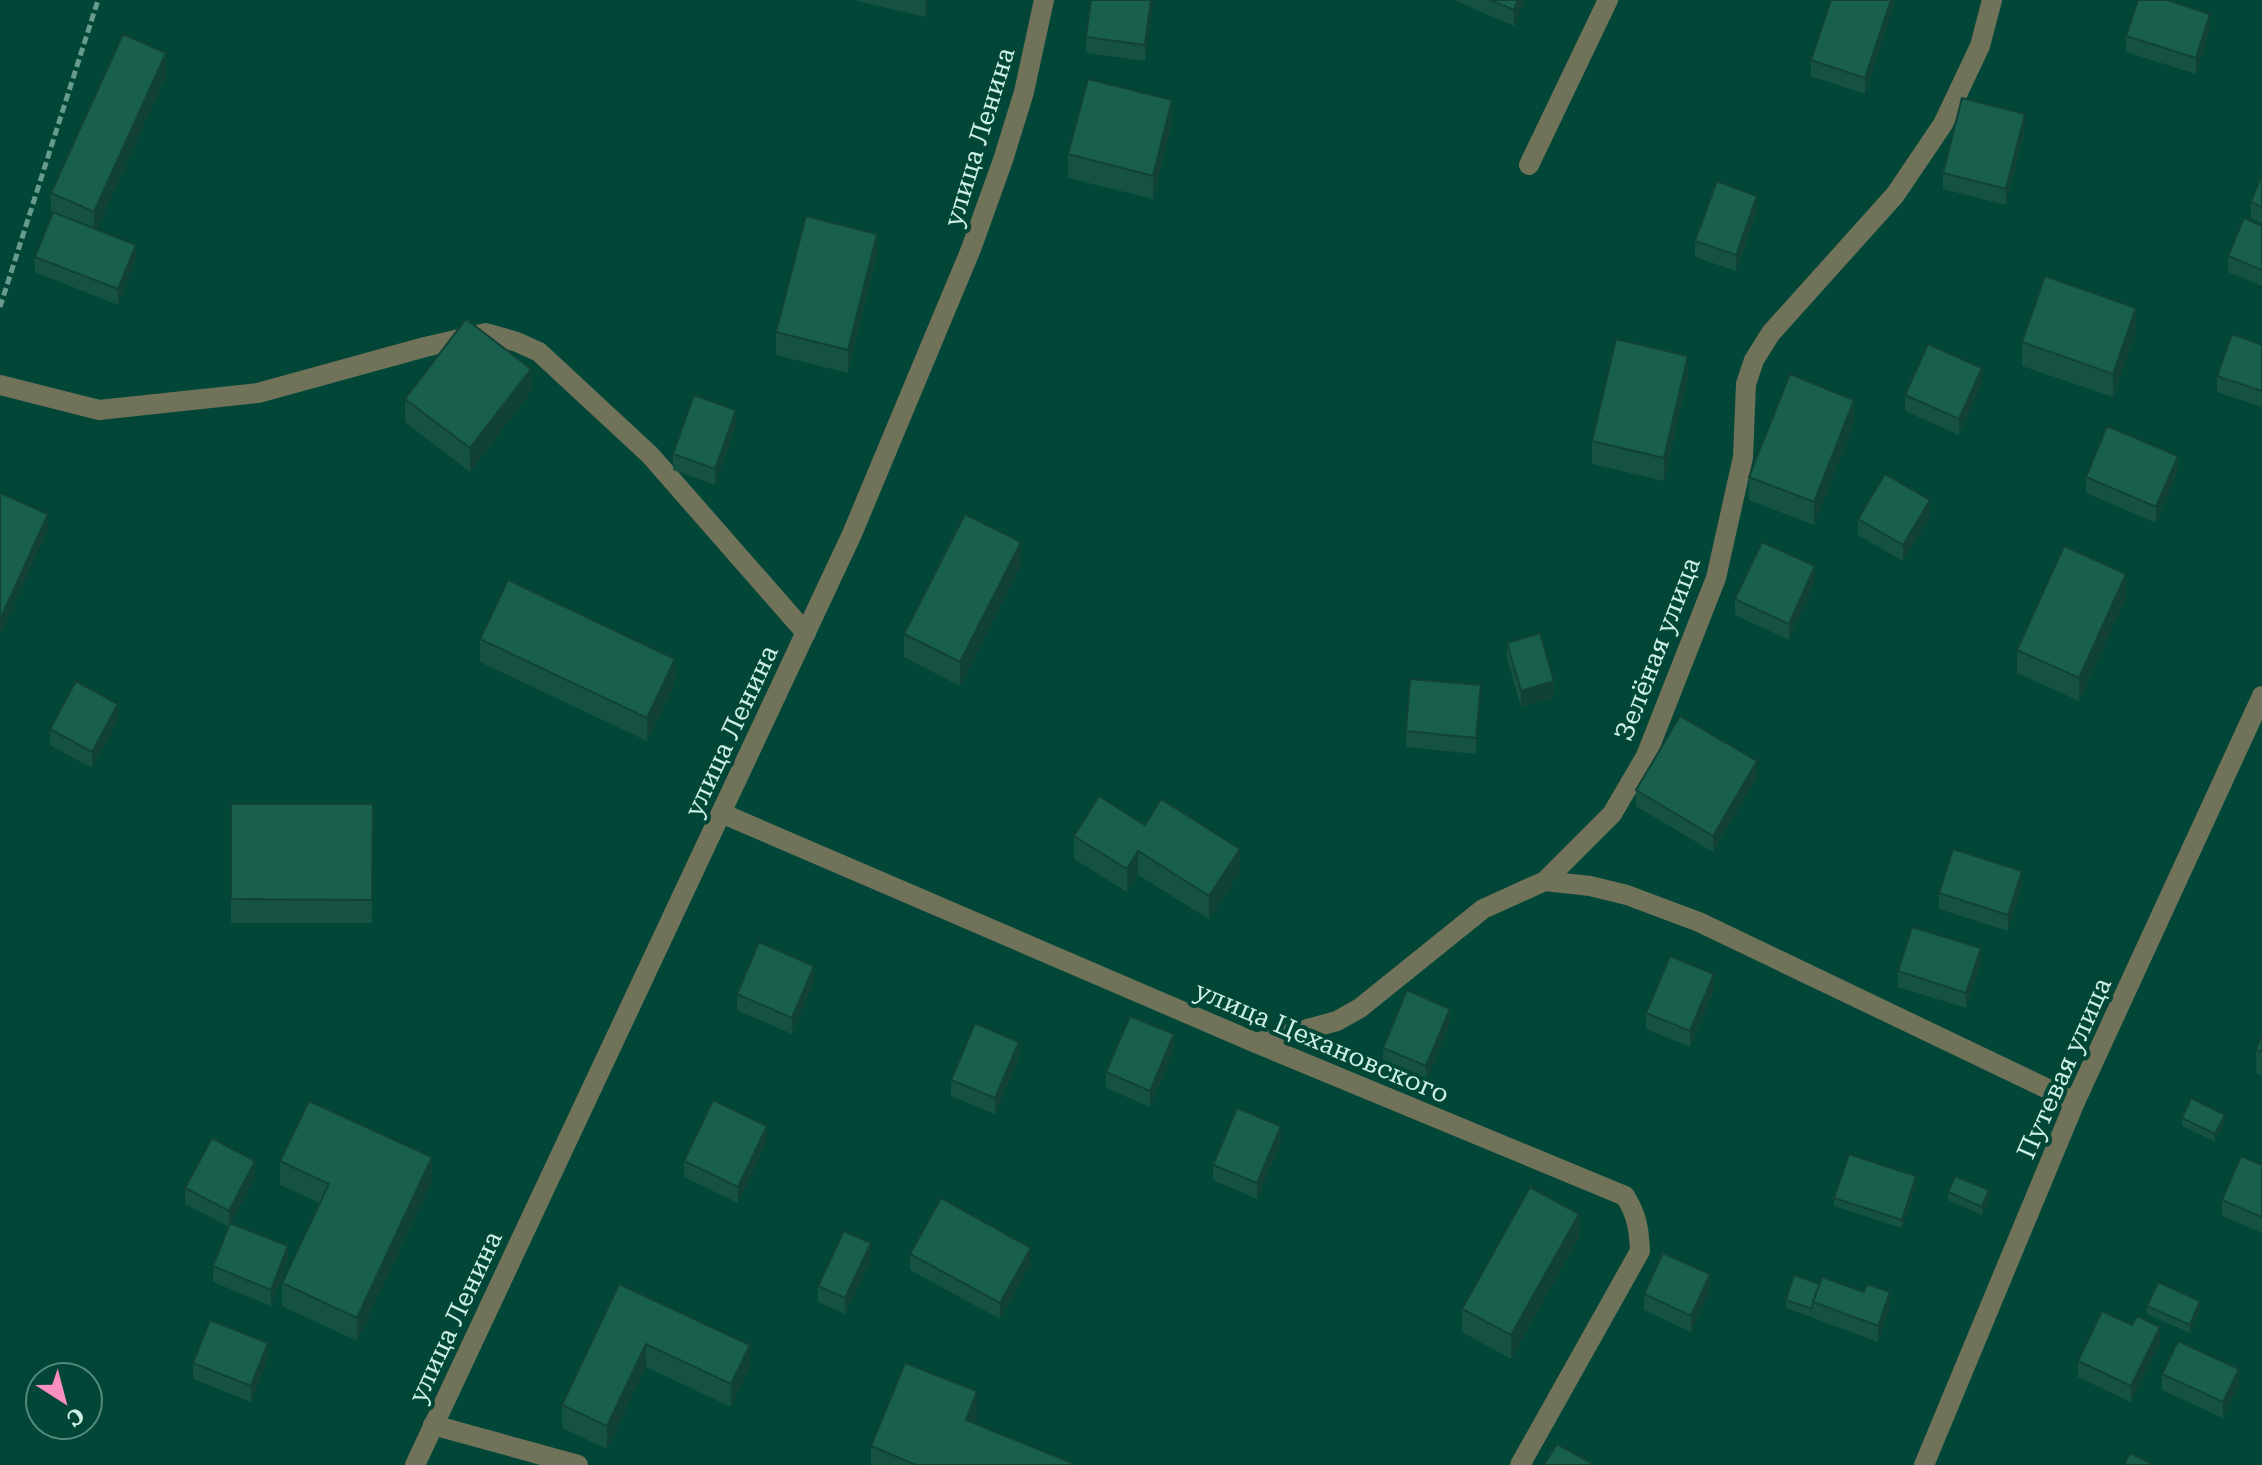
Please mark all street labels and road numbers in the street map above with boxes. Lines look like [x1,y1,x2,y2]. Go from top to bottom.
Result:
street label: улица Ленина [937,44,1021,230]
street label: Зелёная улица [1608,553,1706,745]
street label: улица Ленина [678,640,784,822]
street label: Путевая улица [2011,973,2117,1163]
street label: улица Цехановского [1190,975,1454,1109]
street label: улица Ленина [402,1226,508,1408]

